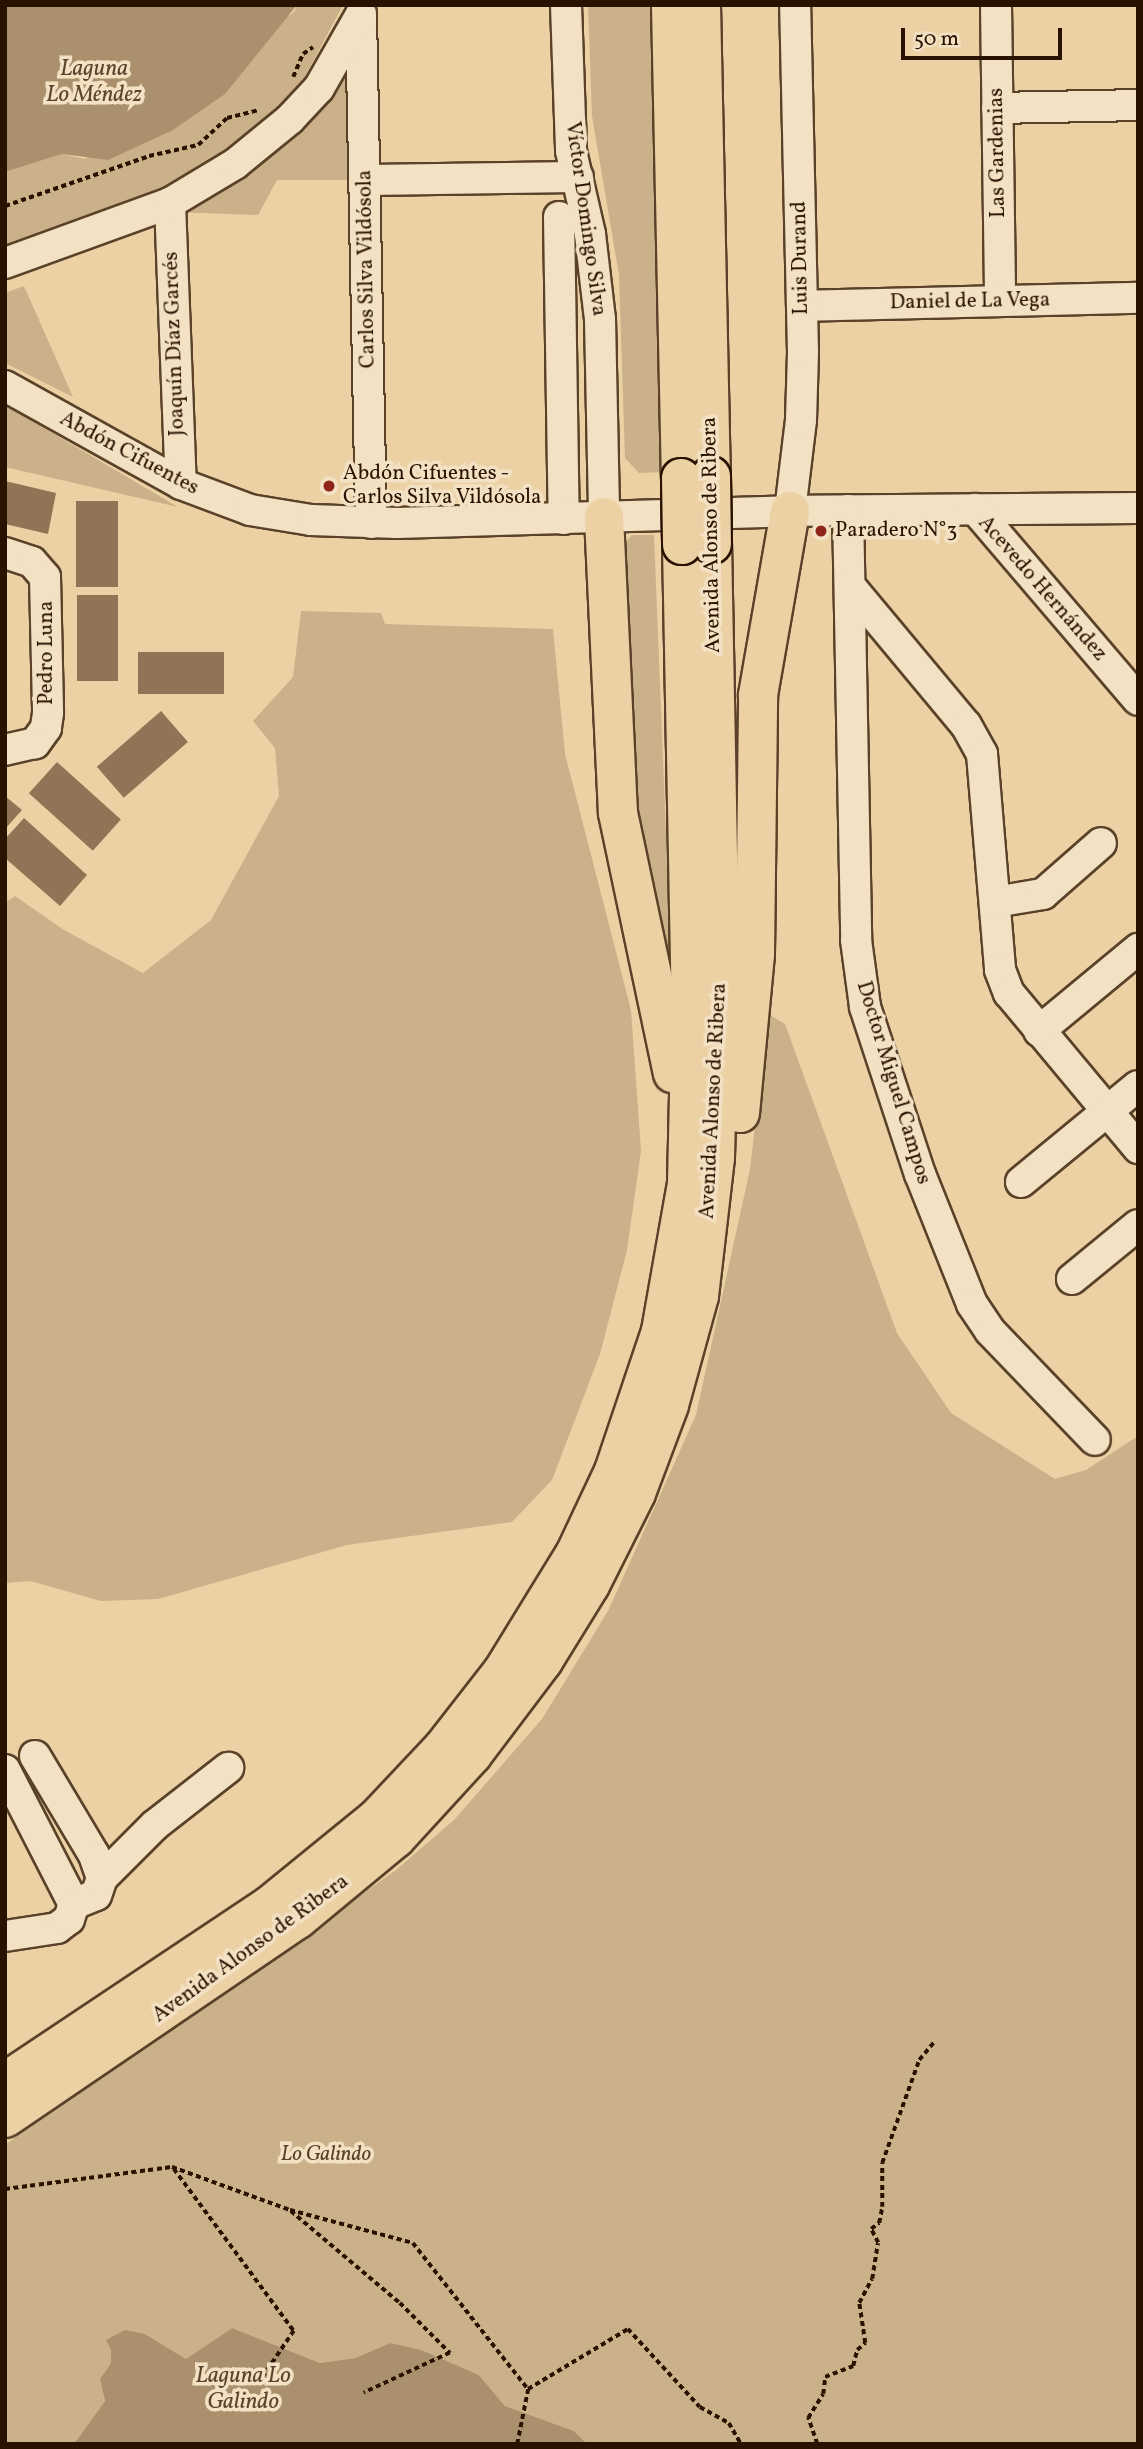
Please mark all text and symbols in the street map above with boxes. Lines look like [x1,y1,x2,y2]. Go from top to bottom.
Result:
scale bar [905,14,1066,58]
text: 50 m [914,25,959,54]
water label: Laguna Lo Méndez [46,55,142,109]
street label: Las Gardenias [984,88,1012,218]
street label: Víctor Domingo Silva [559,120,611,318]
street label: Carlos Silva Vildósola [353,169,381,369]
street label: Luis Durand [787,201,815,315]
street label: Joaquín Díaz Garcés [159,251,191,437]
street label: Daniel de La Vega [889,288,1051,316]
street label: Abdón Cifuentes [55,407,203,501]
street label: Avenida Alonso de Ribera [697,417,727,653]
place label: Abdón Cifuentes - Carlos Silva Vildósola [343,461,542,511]
marker: Abdón Cifuentes - Carlos Silva Vildósola [321,478,337,494]
street label: Acevedo Hernández [972,511,1112,667]
place label: Paradero N°3 [835,518,957,544]
marker: Paradero N°3 [813,523,829,539]
street label: Pedro Luna [34,601,60,705]
street label: Doctor Miguel Campos [850,978,936,1188]
street label: Avenida Alonso de Ribera [695,982,733,1220]
street label: Avenida Alonso de Ribera [148,1869,354,2029]
park label: Lo Galindo [281,2142,371,2168]
water label: Laguna Lo Galindo [195,2362,291,2416]

